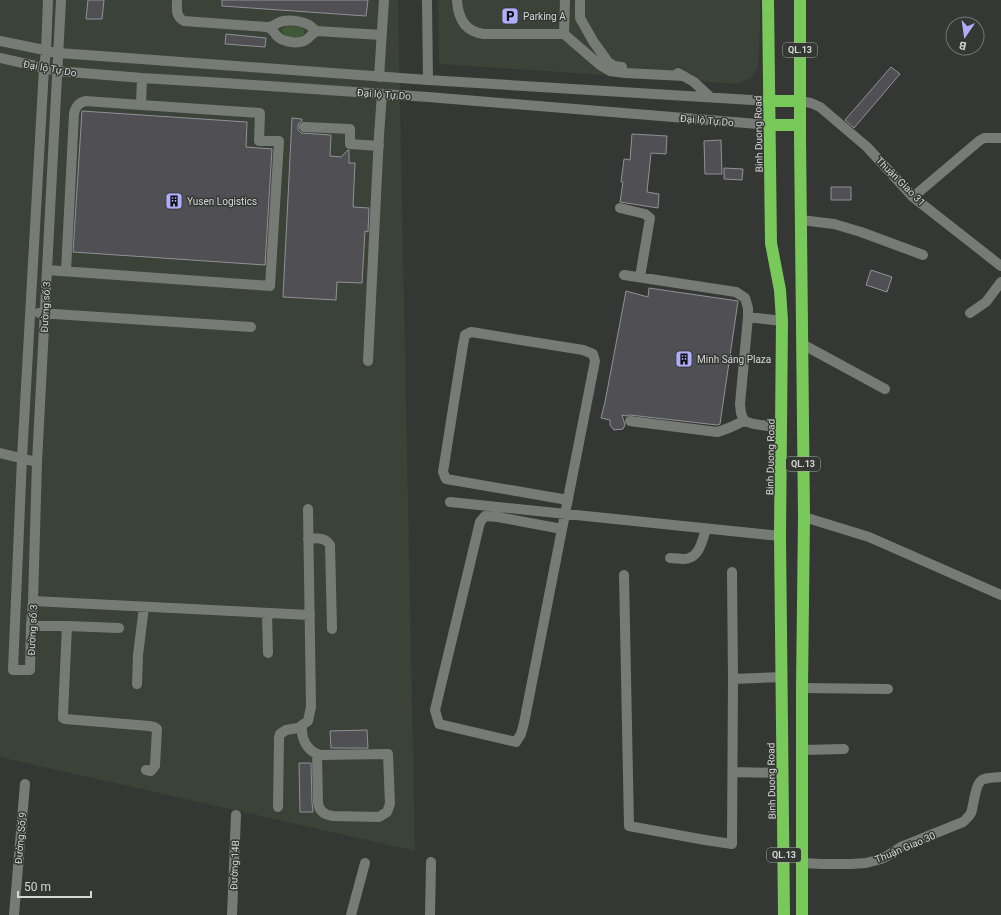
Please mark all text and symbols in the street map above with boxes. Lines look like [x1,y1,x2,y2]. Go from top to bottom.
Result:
parking icon: Parking A [500,6,520,26]
place label: Parking A [523,11,566,22]
north arrow [945,16,985,56]
text: B [958,38,968,52]
road number: QL.13 [783,43,817,57]
street label: Đại lộ Tự Do [22,58,78,80]
street label: Đại lộ Tự Do [357,87,412,103]
street label: Binh Duong Road [752,96,765,172]
street label: Đại lộ Tự Do [680,113,735,129]
street label: Thuận Giao 31 [873,155,927,209]
building icon: Yusen Logistics [164,191,184,211]
place label: Yusen Logistics [187,196,257,207]
street label: Đường số 3 [38,281,52,333]
building icon: Minh Sáng Plaza [674,349,694,369]
place label: Minh Sáng Plaza [697,354,771,365]
street label: Binh Duong Road [764,419,777,495]
road number: QL.13 [786,457,820,471]
street label: Đường số 3 [25,604,39,656]
street label: Binh Duong Road [765,743,778,819]
street label: Đường Số 9 [12,812,28,864]
street label: Thuận Giao 30 [873,830,938,866]
street label: Đường 14B [228,840,241,890]
road number: QL.13 [767,848,801,862]
scale bar [18,873,91,899]
text: 50 m [24,880,51,894]

